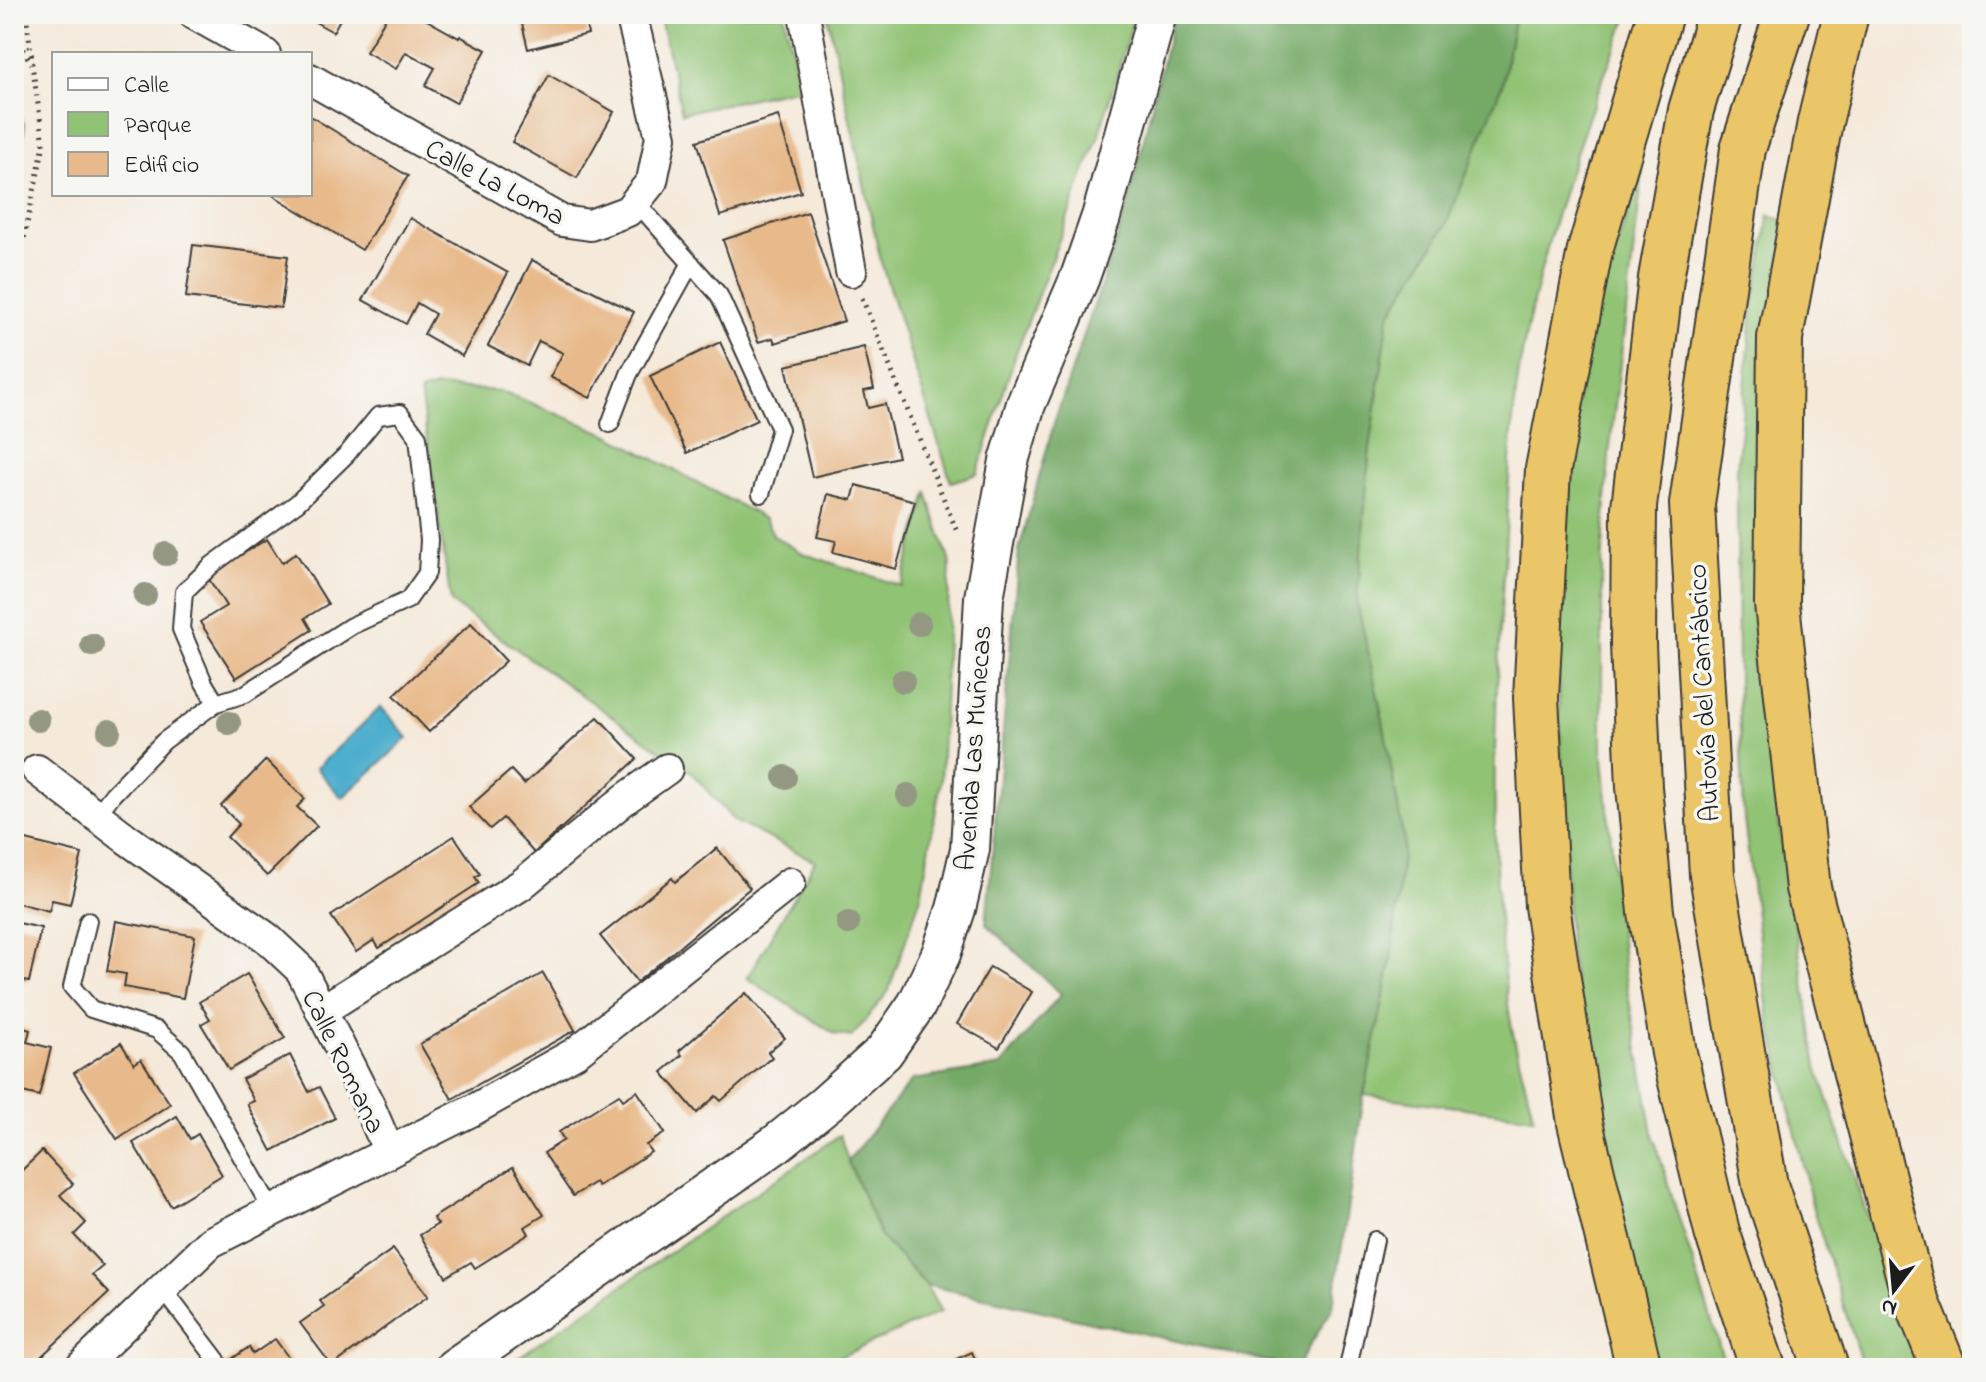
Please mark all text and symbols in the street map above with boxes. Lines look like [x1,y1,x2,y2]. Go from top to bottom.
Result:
legend [52,52,312,196]
text: Calle [124,69,169,104]
text: Parque [124,109,191,144]
street label: Calle La Loma [417,130,572,238]
text: Edificio [124,149,199,184]
street label: Autovía del Cantábrico [1678,563,1733,823]
street label: Avenida Las Muñecas [946,624,1005,872]
street label: Calle Romana [289,984,394,1141]
north arrow [1854,1250,1934,1330]
text: N [1878,1289,1901,1324]

